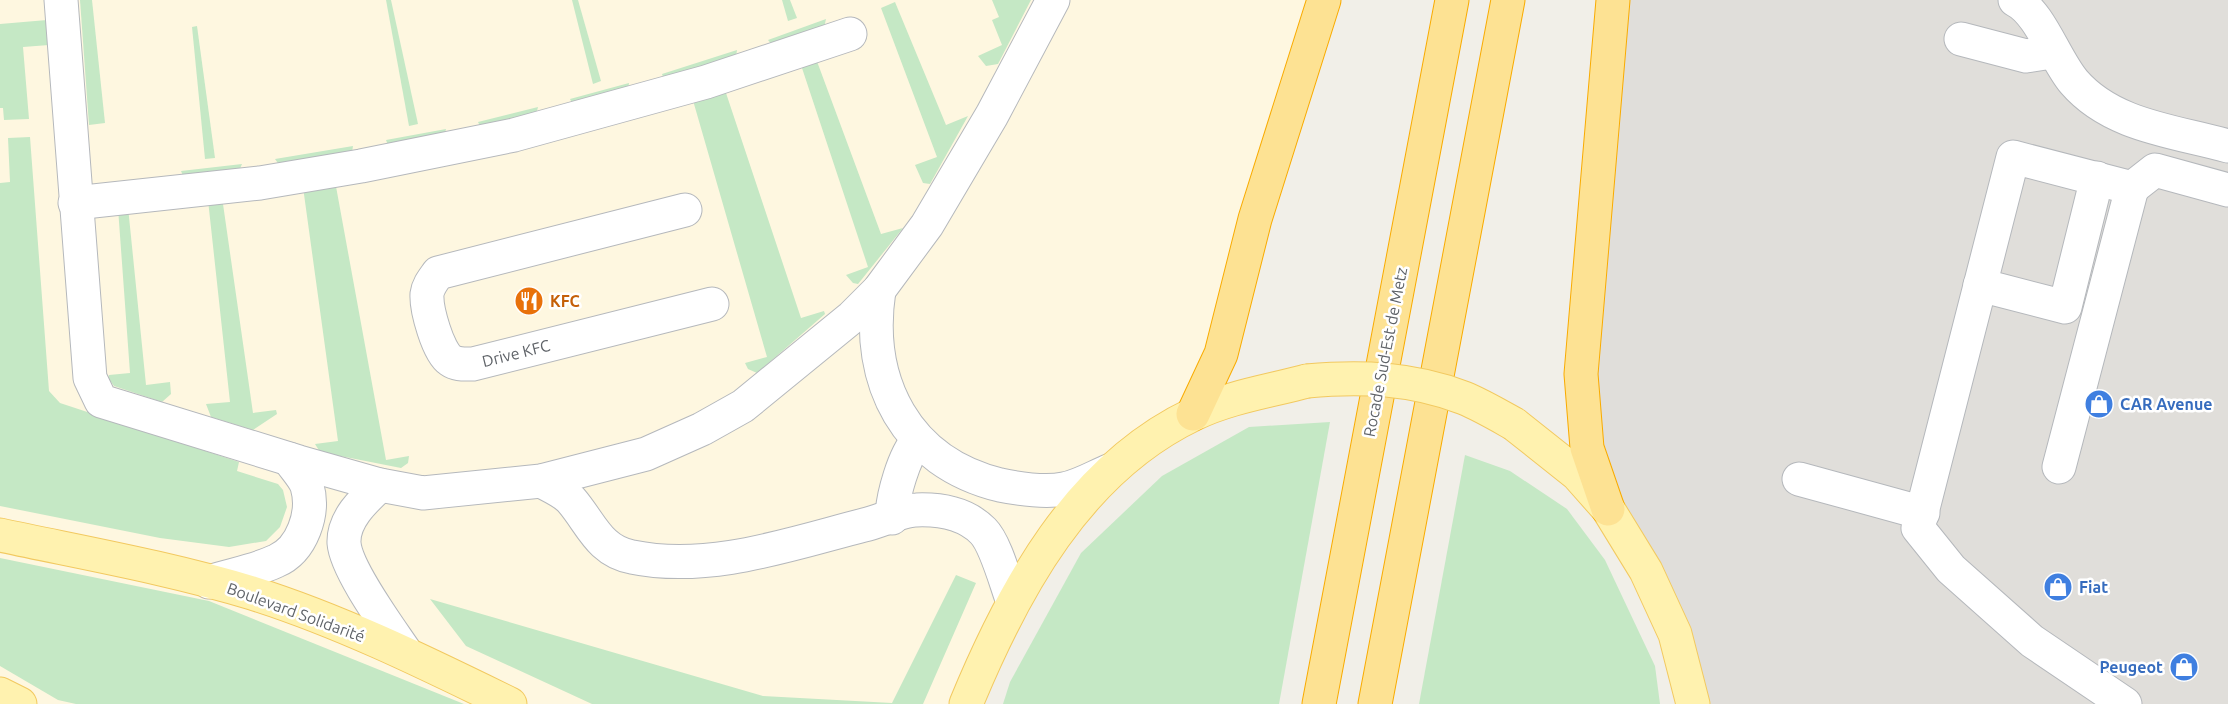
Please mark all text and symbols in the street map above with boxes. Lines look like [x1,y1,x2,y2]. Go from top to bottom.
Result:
street label: Rocade Sud-Est de Metz [1360,266,1410,438]
restaurant icon: KFC [513,285,545,317]
place label: KFC [550,292,580,310]
street label: Drive KFC [480,336,552,370]
shop icon: CAR Avenue [2083,388,2115,420]
place label: CAR Avenue [2120,395,2213,413]
shop icon: Fiat [2042,571,2074,603]
place label: Fiat [2079,578,2108,596]
street label: Boulevard Solidarité [225,579,367,645]
shop icon: Peugeot [2168,651,2200,683]
place label: Peugeot [2099,658,2163,676]

